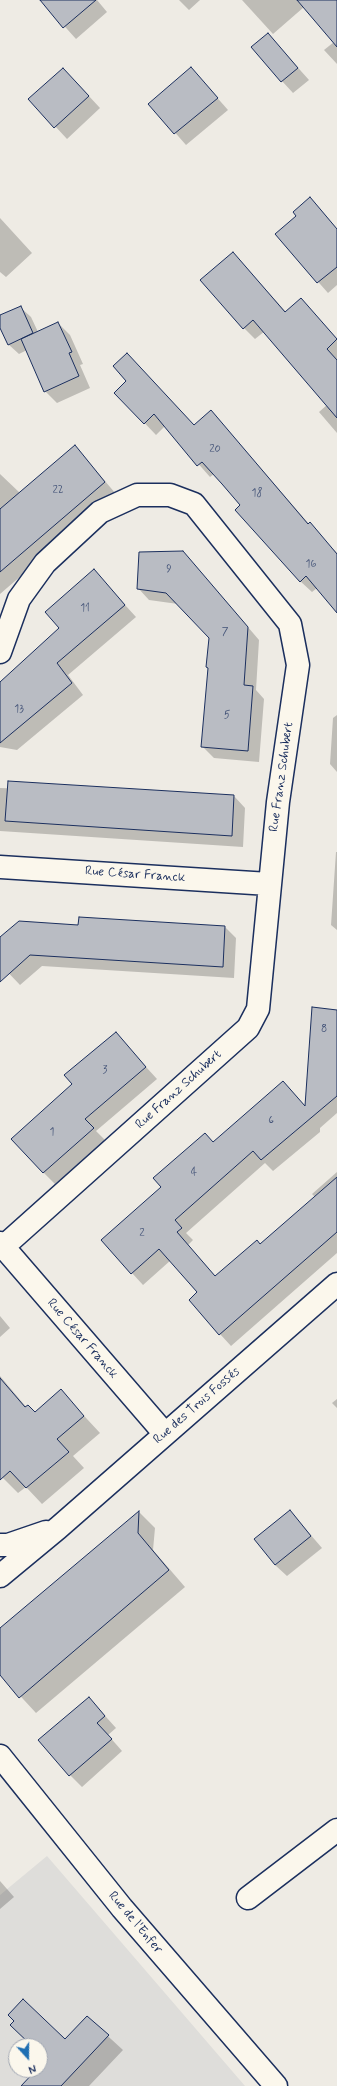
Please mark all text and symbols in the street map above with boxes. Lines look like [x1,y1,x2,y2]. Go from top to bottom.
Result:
house number: 20 [209,443,221,457]
house number: 22 [52,484,64,498]
house number: 18 [252,487,262,501]
house number: 16 [306,558,316,572]
house number: 9 [166,563,172,577]
house number: 11 [80,602,90,616]
house number: 7 [222,626,228,640]
house number: 13 [14,703,24,717]
house number: 5 [224,709,230,723]
street label: Rue Franz Schubert [267,721,297,833]
street label: Rue César Franck [84,864,186,886]
house number: 8 [321,1023,327,1037]
street label: Rue Franz Schubert [133,1047,225,1133]
house number: 3 [103,1064,107,1078]
house number: 6 [268,1114,274,1128]
house number: 1 [50,1126,54,1140]
house number: 4 [191,1166,197,1180]
house number: 2 [139,1227,145,1241]
street label: Rue César Franck [43,1296,121,1382]
street label: Rue des Trois Fossés [151,1364,243,1448]
street label: Rue de l'Enfer [104,1889,166,1957]
north arrow [8,2038,48,2078]
text: N [26,2060,38,2076]

